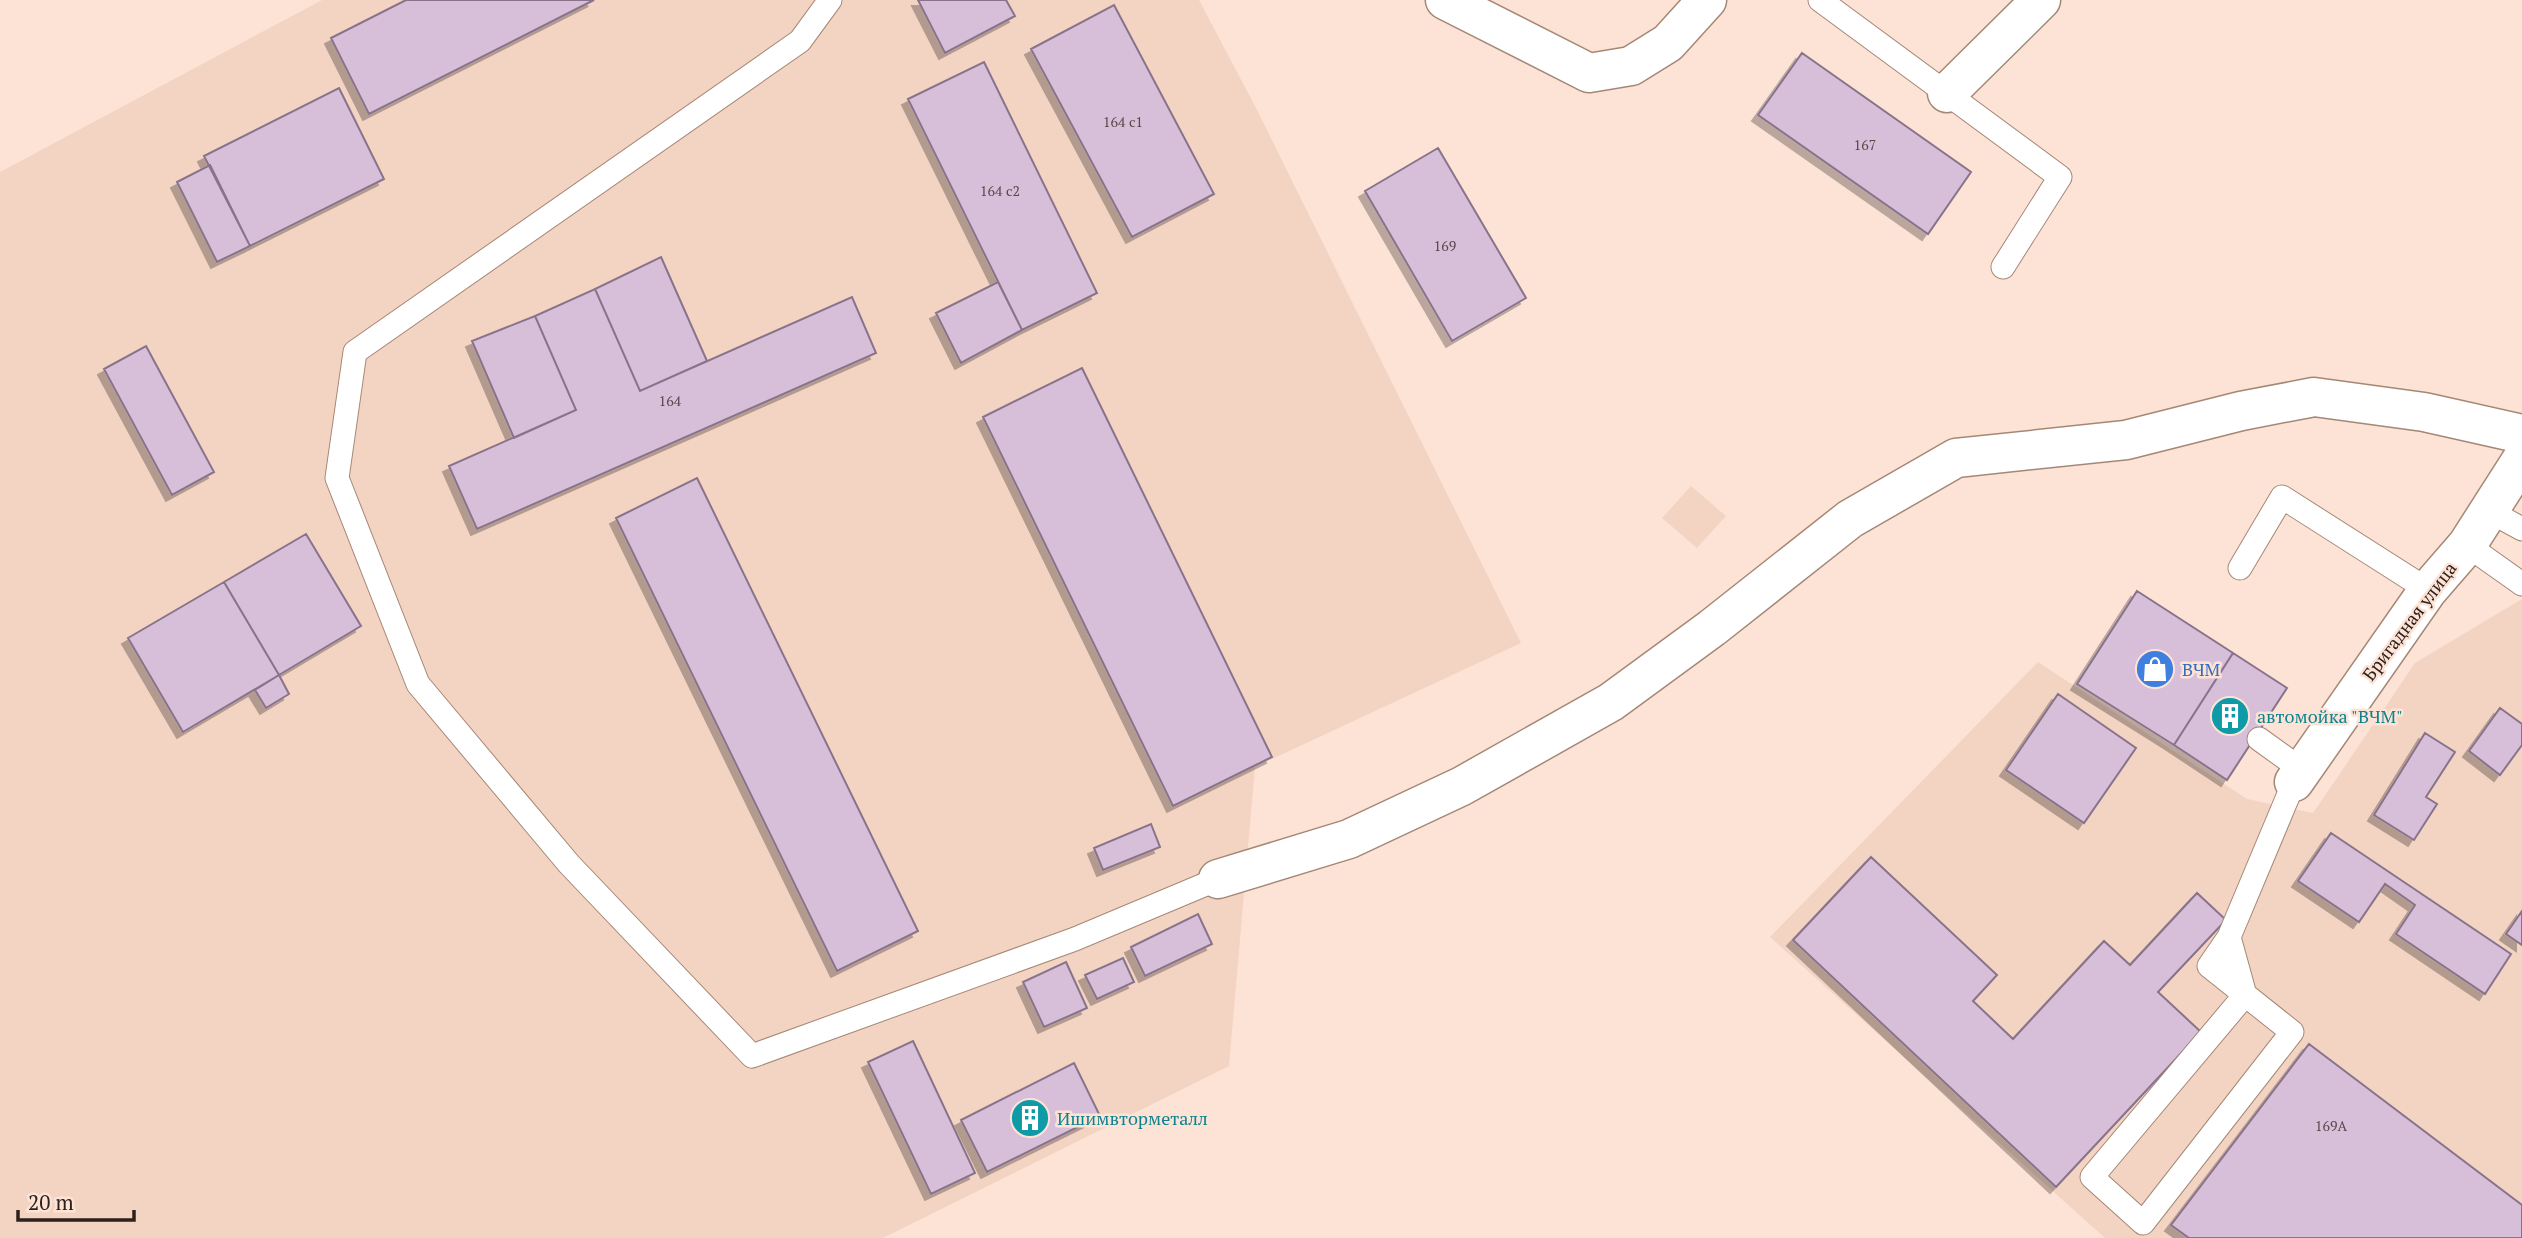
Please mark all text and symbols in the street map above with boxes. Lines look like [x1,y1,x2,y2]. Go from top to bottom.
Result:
house number: 164 с1 [1103,112,1143,131]
house number: 167 [1854,135,1876,154]
house number: 164 с2 [980,181,1020,200]
house number: 169 [1434,236,1456,255]
house number: 164 [659,391,682,410]
street label: Бригадная улица [2356,557,2462,685]
shop icon: ВЧМ [2134,648,2176,690]
place label: ВЧМ [2182,657,2221,681]
building icon: автомойка "ВЧМ" [2209,695,2251,737]
place label: автомойка "ВЧМ" [2257,704,2403,728]
building icon: Ишимвторметалл [1009,1097,1051,1139]
place label: Ишимвторметалл [1057,1106,1208,1130]
house number: 169А [2315,1116,2347,1135]
scale bar [18,1178,133,1222]
text: 20 m [28,1188,74,1216]

